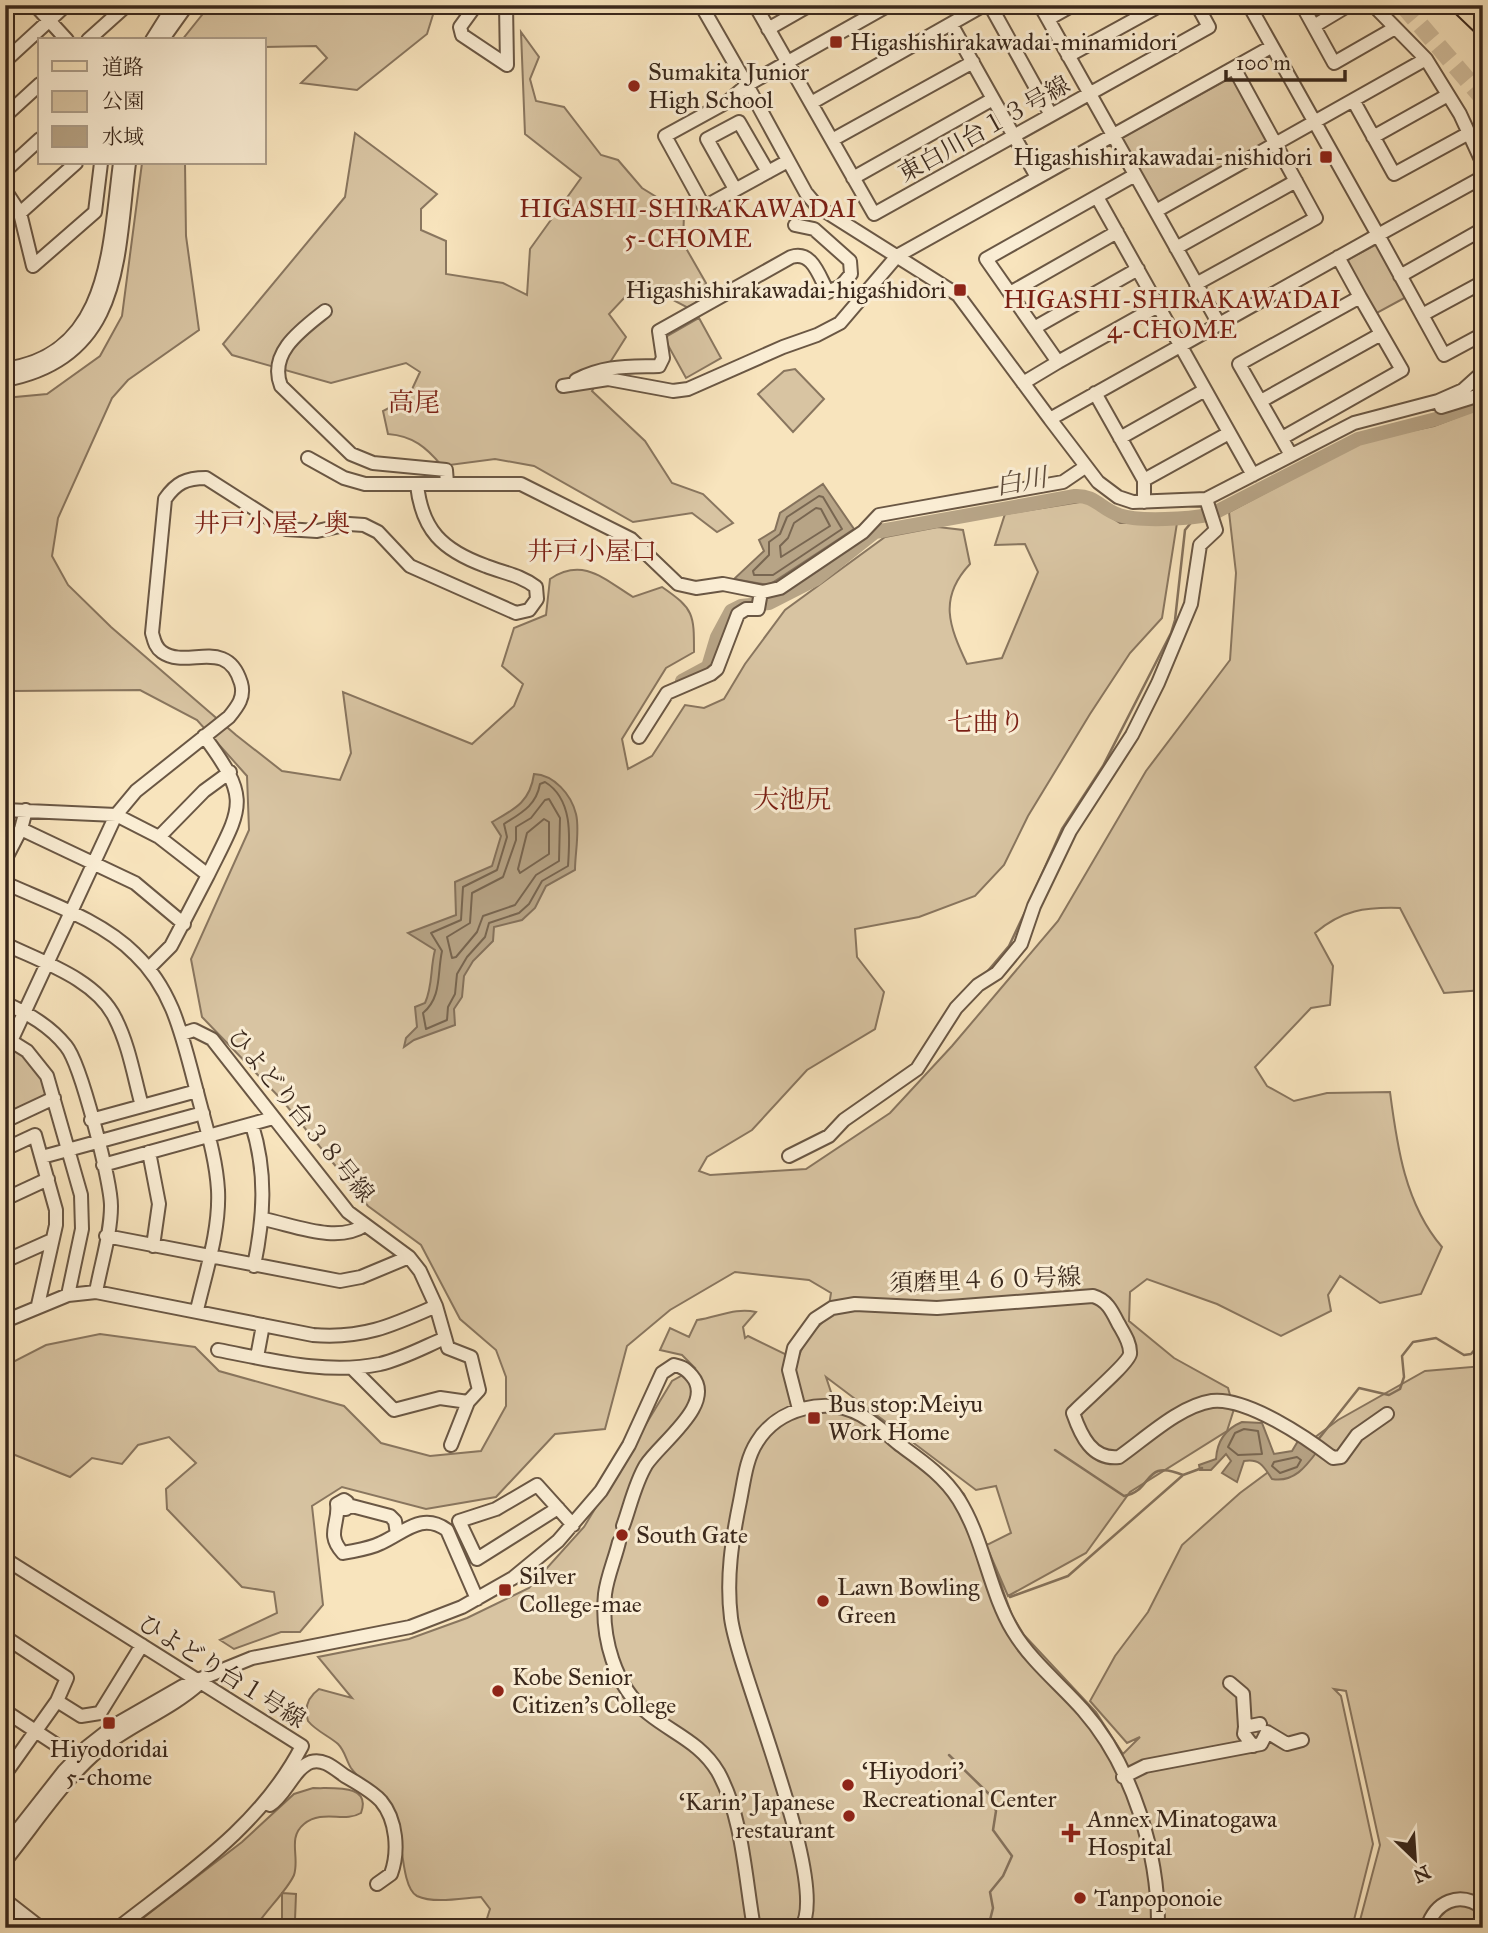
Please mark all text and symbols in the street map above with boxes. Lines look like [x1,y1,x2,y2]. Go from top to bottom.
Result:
place label: Higashishirakawadai-minamidori [850,27,1178,57]
marker: Higashishirakawadai-minamidori [828,34,844,50]
legend [38,38,266,164]
scale bar [1226,38,1344,82]
text: 100 m [1236,50,1291,76]
text: 道路 [102,54,144,80]
place label: Sumakita Junior High School [648,57,809,115]
street label: 東白川台１３号線 [893,69,1075,189]
marker: Sumakita Junior High School [626,78,642,94]
text: 公園 [102,88,144,114]
text: 水域 [102,124,144,150]
place label: Higashishirakawadai-nishidori [1013,142,1312,172]
marker: Higashishirakawadai-nishidori [1318,149,1334,165]
district label: HIGASHI-SHIRAKAWADAI 5-CHOME [519,192,857,254]
place label: Higashishirakawadai-higashidori [626,275,946,305]
marker: Higashishirakawadai-higashidori [952,282,968,298]
district label: HIGASHI-SHIRAKAWADAI 4-CHOME [1003,283,1341,345]
district label: 高尾 [388,386,440,418]
water label: 白川 [993,460,1052,501]
district label: 井戸小屋ノ奥 [194,507,350,539]
district label: 井戸小屋口 [527,535,657,567]
district label: 七曲り [947,706,1025,738]
district label: 大池尻 [753,783,831,815]
street label: ひよどり台３８号線 [221,1022,381,1208]
street label: 須磨里４６０号線 [889,1262,1081,1298]
place label: Bus stop:Meiyu Work Home [828,1389,983,1447]
marker: Bus stop:Meiyu Work Home [806,1410,822,1426]
place label: South Gate [636,1520,748,1550]
marker: South Gate [614,1527,630,1543]
place label: Silver College-mae [519,1561,642,1619]
place label: Lawn Bowling Green [837,1572,980,1630]
marker: Silver College-mae [497,1582,513,1598]
marker: Lawn Bowling Green [815,1593,831,1609]
street label: ひよどり台１号線 [133,1607,311,1735]
place label: Kobe Senior Citizen’s College [512,1662,676,1720]
marker: Kobe Senior Citizen’s College [490,1683,506,1699]
marker: Hiyodoridai 5-chome [101,1715,117,1731]
place label: Hiyodoridai 5-chome [50,1734,169,1792]
place label: ‘Hiyodori’ Recreational Center [862,1756,1057,1814]
marker: ‘Hiyodori’ Recreational Center [840,1777,856,1793]
place label: ‘Karin’ Japanese restaurant [679,1787,836,1845]
place label: Annex Minatogawa Hospital [1086,1804,1278,1862]
marker: ‘Karin’ Japanese restaurant [841,1808,857,1824]
marker: Annex Minatogawa Hospital [1061,1823,1081,1843]
north arrow [1380,1825,1450,1895]
text: N [1410,1860,1434,1888]
place label: Tanpoponoie [1094,1883,1222,1913]
marker: Tanpoponoie [1072,1890,1088,1906]

